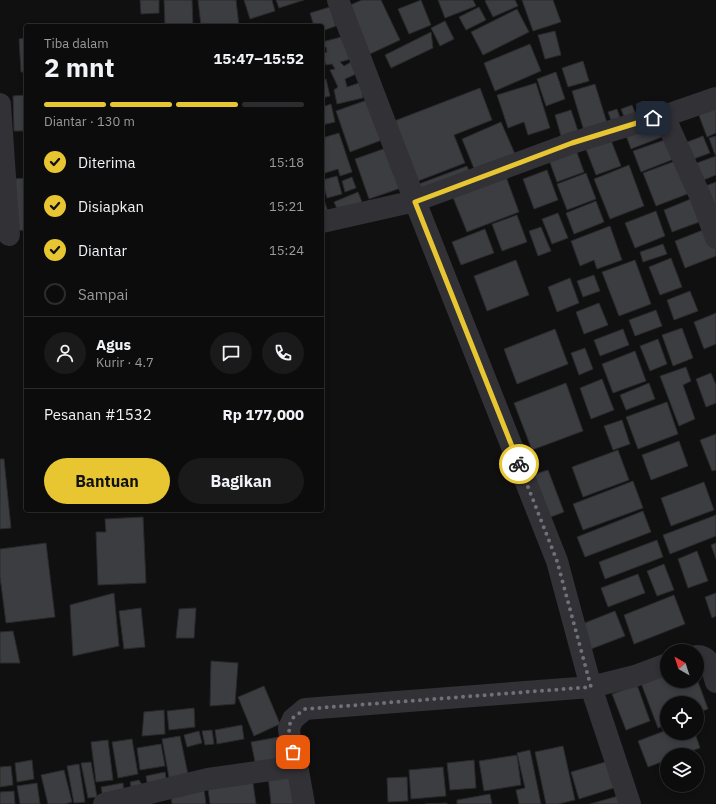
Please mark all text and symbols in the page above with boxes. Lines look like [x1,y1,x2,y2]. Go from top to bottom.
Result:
text: Tiba dalam [44,35,109,52]
text: 15:47–15:52 [213,49,304,68]
text: 2 mnt [44,50,114,84]
pin [636,101,670,135]
icon: home [642,107,664,129]
text: Diantar · 130 m [44,113,135,130]
icon: check [44,151,66,173]
text: Diterima [78,153,136,172]
text: 15:18 [269,154,304,171]
icon: check [44,195,66,217]
text: Disiapkan [78,197,144,216]
text: 15:21 [269,198,304,215]
icon: check [44,239,66,261]
text: Diantar [78,241,127,260]
text: 15:24 [269,242,304,259]
text: Sampai [78,285,128,304]
button: person [44,332,86,374]
button: chat [210,332,252,374]
button: phone [262,332,304,374]
text: Agus [96,335,131,354]
text: Kurir · 4.7 [96,354,154,371]
text: Pesanan #1532 [44,405,152,424]
text: Rp 177,000 [223,405,304,424]
courier [499,444,539,484]
icon: bike [508,453,530,475]
button: Bantuan [44,458,170,504]
button: Bagikan [178,458,304,504]
north arrow [660,644,704,688]
map controls [660,644,704,792]
button: locate [660,696,704,740]
pin [276,735,310,769]
icon: bag [282,741,304,763]
button: layers [660,748,704,792]

